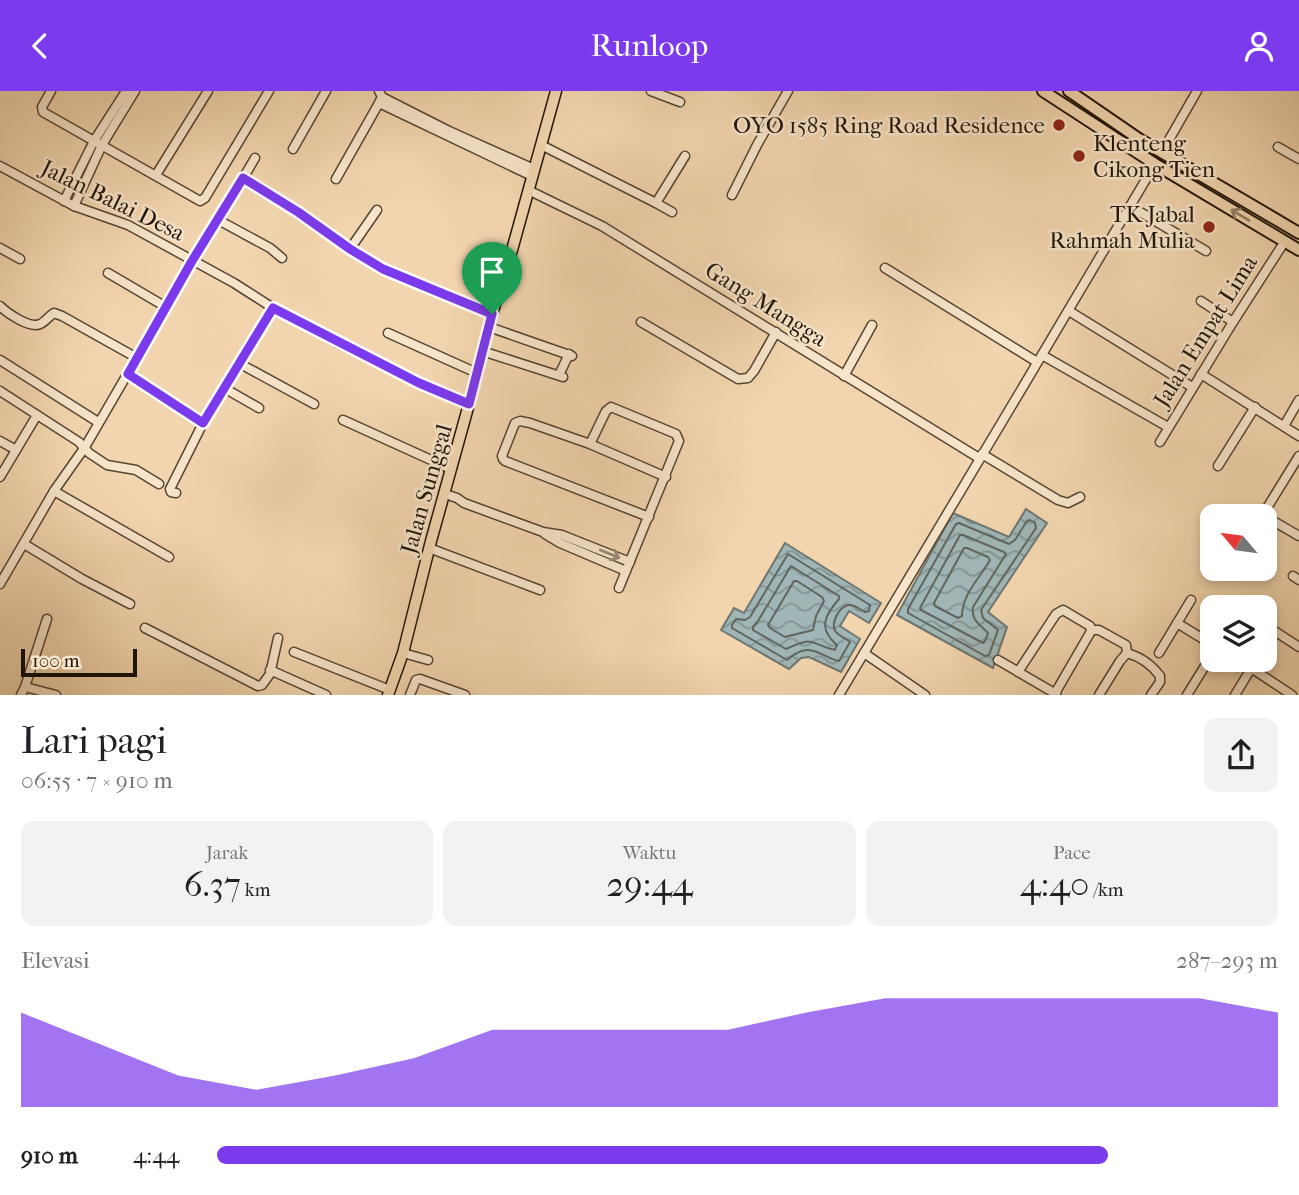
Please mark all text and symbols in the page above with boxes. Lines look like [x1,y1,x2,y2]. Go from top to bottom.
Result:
icon: back [21,27,59,65]
text: Runloop [591,27,708,64]
icon: person [1240,27,1278,65]
place label: OYO 1585 Ring Road Residence [733,112,1045,139]
marker: OYO 1585 Ring Road Residence [1051,117,1067,133]
place label: Klenteng Cikong Tien [1093,130,1216,183]
marker: Klenteng Cikong Tien [1071,148,1087,164]
street label: Jalan Balai Desa [35,153,189,247]
place label: TK Jabal Rahmah Mulia [1049,201,1196,254]
one-way arrow [1231,208,1251,222]
marker: TK Jabal Rahmah Mulia [1201,219,1217,235]
pin [462,242,522,314]
street label: Jalan Empat Lima [1147,250,1263,414]
icon: arrive [473,253,511,291]
street label: Gang Mangga [700,256,832,353]
street label: Jalan Sunggal [395,420,458,559]
north arrow [1200,504,1278,581]
map controls [1200,504,1277,672]
one-way arrow [598,548,620,561]
button: layers [1200,595,1277,672]
scale bar [21,645,136,677]
text: 100 m [32,650,80,672]
text: Lari pagi [21,718,167,763]
button: share [1204,718,1278,792]
text: 06:55 · 7 × 910 m [21,767,173,794]
text: Jarak [206,842,248,864]
text: Waktu [623,842,676,864]
text: Pace [1053,842,1091,864]
text: 6.37 [184,864,241,905]
text: 29:44 [606,864,693,905]
text: 4:40 [1020,864,1089,905]
text: km [241,879,270,901]
text: /km [1089,879,1124,901]
text: Elevasi [21,947,90,974]
text: 287–293 m [1176,947,1278,974]
text: 910 m [21,1142,78,1169]
text: 4:44 [133,1142,179,1169]

